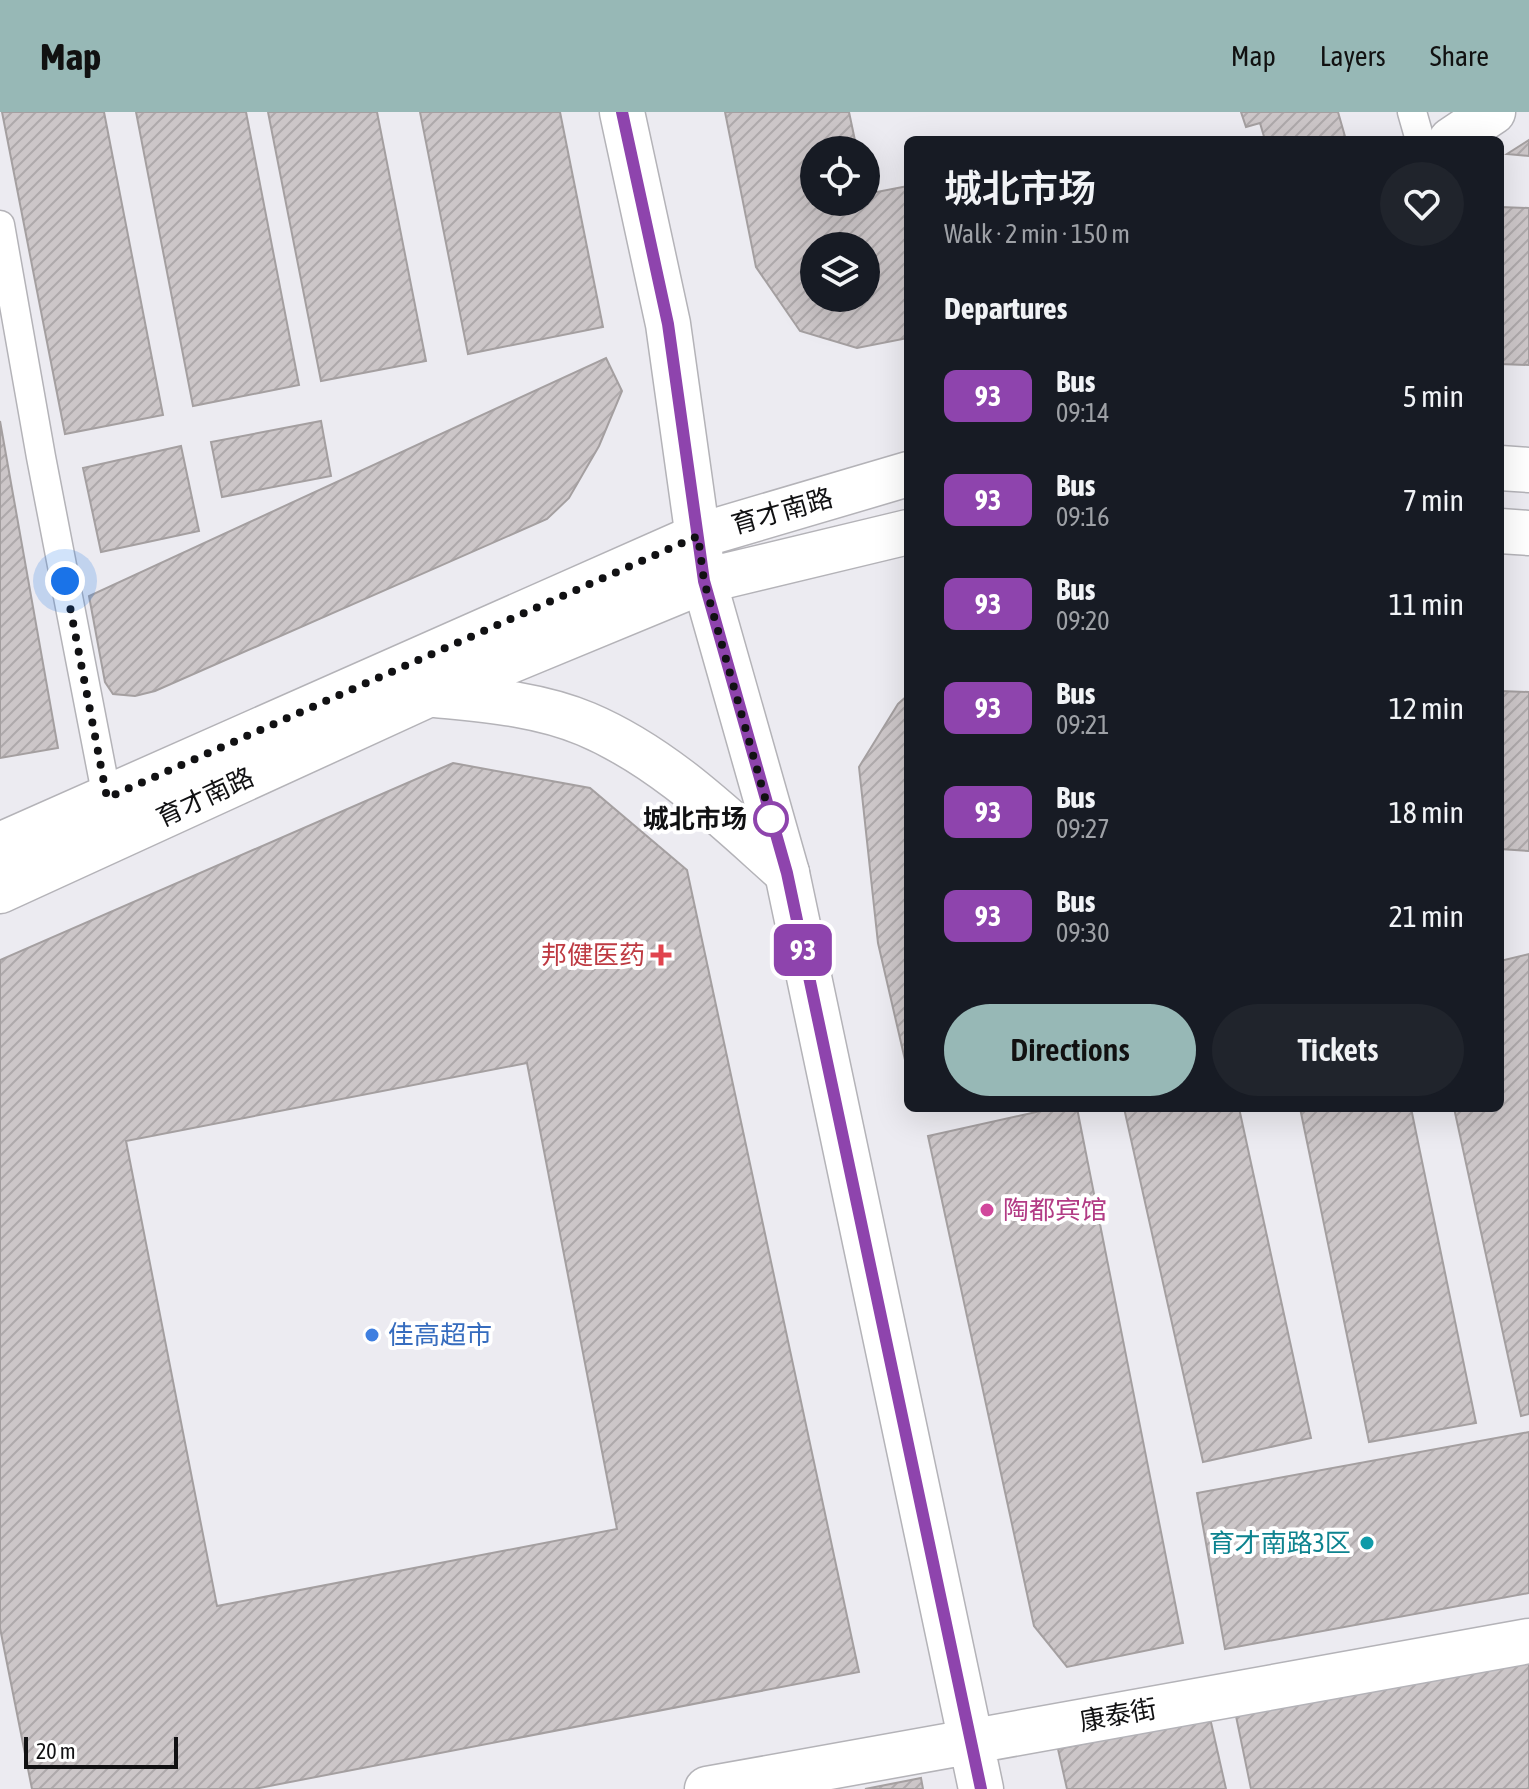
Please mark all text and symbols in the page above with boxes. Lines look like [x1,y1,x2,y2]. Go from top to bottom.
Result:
text: Map [40,35,101,78]
text: Map [1231,40,1276,72]
text: Layers [1320,40,1386,72]
text: Share [1430,40,1489,72]
map controls [800,136,880,312]
button: locate [800,136,880,216]
button: heart [1380,162,1464,246]
text: 城北市场 [944,167,1096,210]
text: Walk · 2 min · 150 m [944,219,1130,249]
button: layers [800,232,880,312]
text: Departures [944,291,1067,325]
text: Bus [1056,364,1095,398]
text: 5 min [1403,379,1464,413]
text: 93 [975,380,1001,412]
text: 09:14 [1056,398,1110,428]
text: Bus [1056,468,1095,502]
street label: 育才南路 [728,482,836,540]
text: 7 min [1403,483,1464,517]
text: 93 [975,484,1001,516]
text: 09:16 [1056,502,1110,532]
your location [45,561,85,601]
text: Bus [1056,572,1095,606]
text: 11 min [1389,587,1464,621]
text: 93 [975,588,1001,620]
text: 09:20 [1056,606,1110,636]
text: Bus [1056,676,1095,710]
text: 12 min [1389,691,1464,725]
text: 93 [975,692,1001,724]
text: 09:21 [1056,710,1110,740]
street label: 育才南路 [152,761,258,833]
text: Bus [1056,780,1095,814]
text: 18 min [1389,795,1464,829]
text: 93 [975,796,1001,828]
marker: 城北市场 [754,802,788,836]
place label: 城北市场 [643,804,747,834]
text: 09:27 [1056,814,1110,844]
text: Bus [1056,884,1095,918]
text: 21 min [1389,899,1464,933]
text: 93 [975,900,1001,932]
text: 09:30 [1056,918,1110,948]
line badge: 93 [767,924,839,976]
text: 93 [790,934,816,966]
place label: 邦健医药 [541,940,645,970]
marker: 邦健医药 [652,946,670,964]
button: Directions [944,1004,1196,1096]
button: Tickets [1212,1004,1464,1096]
place label: 陶都宾馆 [1003,1195,1107,1225]
marker: 陶都宾馆 [978,1201,996,1219]
place label: 佳高超市 [388,1320,492,1350]
marker: 佳高超市 [363,1326,381,1344]
place label: 育才南路3区 [1209,1528,1351,1558]
marker: 育才南路3区 [1358,1534,1376,1552]
street label: 康泰街 [1077,1693,1159,1737]
scale bar [24,1733,178,1769]
text: 20 m [36,1738,76,1764]

